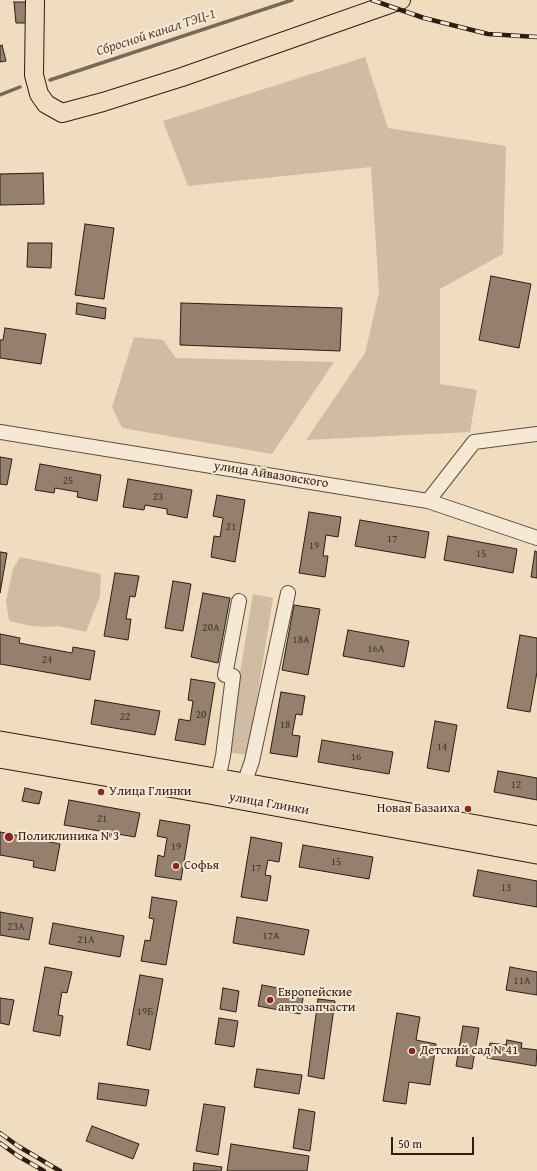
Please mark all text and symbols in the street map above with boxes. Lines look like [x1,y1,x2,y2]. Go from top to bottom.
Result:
water label: Сбросной канал ТЭЦ-1 [94,6,218,60]
street label: улица Айвазовского [212,458,330,492]
house number: 25 [63,474,73,488]
house number: 23 [153,490,163,504]
house number: 21 [226,520,236,534]
house number: 17 [387,532,397,546]
house number: 19 [309,539,319,553]
house number: 15 [476,547,486,561]
house number: 20А [202,621,220,635]
house number: 18А [292,633,310,647]
house number: 16А [367,642,385,656]
house number: 24 [42,653,52,667]
house number: 20 [196,708,206,722]
house number: 22 [120,710,130,724]
house number: 18 [280,718,290,732]
house number: 14 [437,740,447,754]
house number: 16 [351,750,361,764]
house number: 12 [511,778,521,792]
place label: Улица Глинки [109,784,192,800]
marker: Улица Глинки [96,787,106,797]
street label: улица Глинки [228,789,310,819]
place label: Новая Базаиха [377,801,460,817]
marker: Новая Базаиха [463,804,473,814]
house number: 21 [97,812,107,826]
place label: Поликлиника №3 [18,829,119,845]
marker: Поликлиника №3 [3,831,15,843]
house number: 19 [171,840,181,854]
house number: 15 [331,855,341,869]
place label: Софья [184,858,219,874]
marker: Софья [171,861,181,871]
house number: 17 [251,861,261,875]
house number: 13 [501,881,511,895]
house number: 23А [7,920,25,934]
house number: 17А [262,929,280,943]
house number: 21А [77,933,95,947]
house number: 11А [513,974,531,988]
place label: Европейские автозапчасти [278,985,356,1016]
marker: Европейские автозапчасти [265,995,275,1005]
house number: 19Б [137,1005,153,1019]
place label: Детский сад №41 [420,1043,518,1059]
marker: Детский сад №41 [407,1046,417,1056]
scale bar [393,1129,476,1155]
text: 50 m [398,1135,422,1152]

